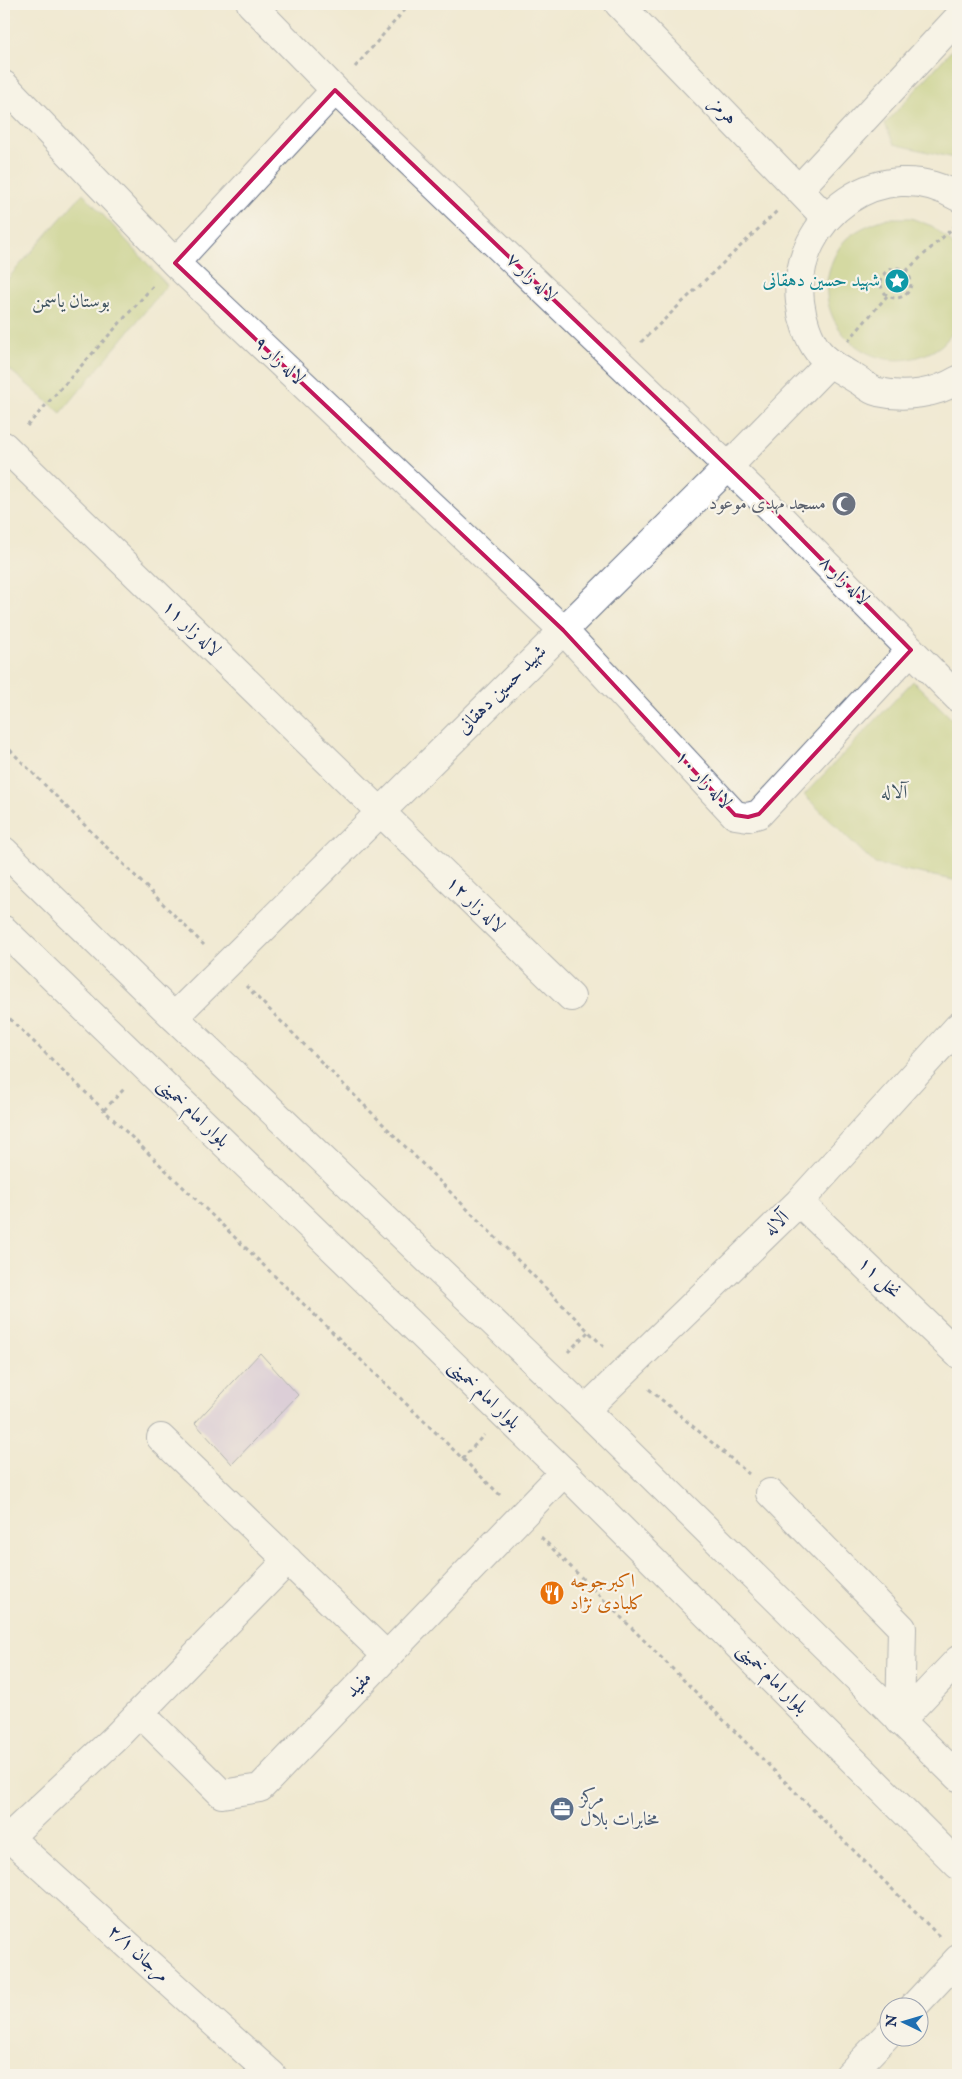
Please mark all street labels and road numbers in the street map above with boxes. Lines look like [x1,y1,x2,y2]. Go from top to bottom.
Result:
street label: هرمز [704,92,742,130]
street label: لاله زار ۷ [501,248,561,308]
street label: لاله زار ۹ [248,331,310,391]
street label: لاله زار ۸ [814,551,874,611]
street label: لاله زار ۱۱ [157,595,225,663]
street label: شهید حسین دهقانی [452,640,552,740]
street label: لاله زار ۱۰ [670,745,736,815]
street label: لاله زار ۱۲ [441,871,509,939]
street label: بلوار امام خمینی [150,1073,234,1156]
street label: آلاله [759,1205,796,1242]
street label: نخل ۱۱ [852,1252,906,1304]
street label: بلوار امام خمینی [441,1355,525,1438]
street label: بلوار امام خمینی [729,1638,813,1722]
street label: مفید [341,1667,377,1703]
street label: مرجان ۲/۱ [102,1920,174,1988]

